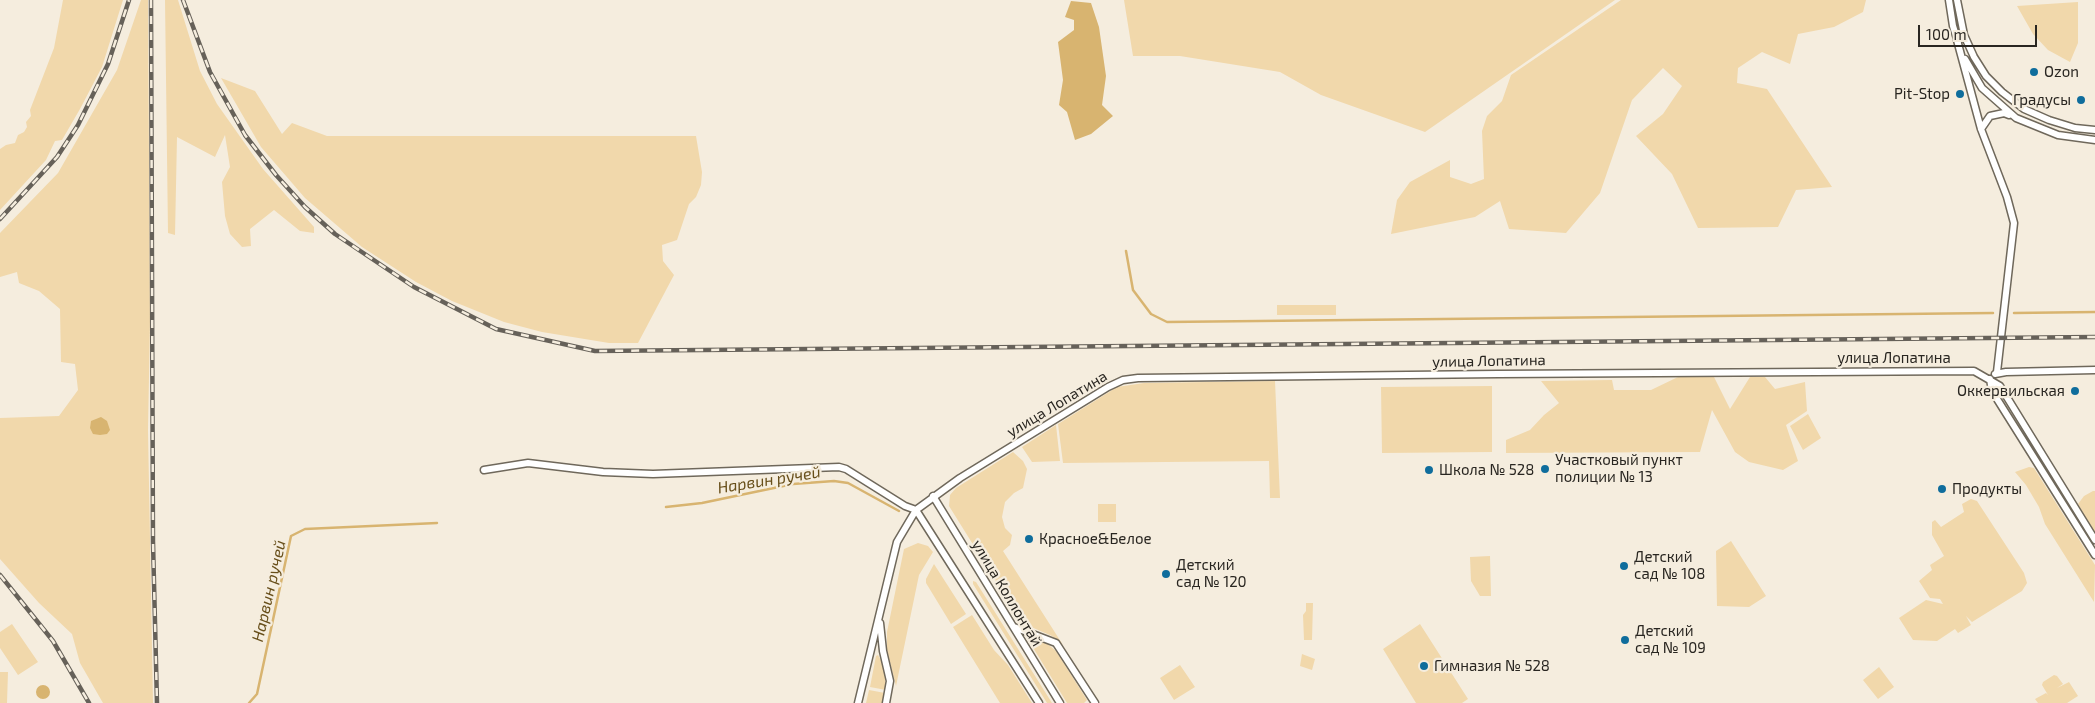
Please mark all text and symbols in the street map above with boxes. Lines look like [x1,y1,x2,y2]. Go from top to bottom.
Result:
scale bar [1920,15,2039,47]
text: 100 m [1926,25,1967,43]
place label: Ozon [2044,63,2079,81]
marker: Ozon [2028,66,2040,78]
place label: Pit-Stop [1894,85,1950,103]
marker: Pit-Stop [1954,88,1966,100]
place label: Градусы [2013,91,2071,109]
marker: Градусы [2075,94,2087,106]
street label: улица Лопатина [1837,349,1951,367]
street label: улица Лопатина [1432,351,1546,371]
street label: улица Лопатина [1004,367,1110,441]
place label: Оккервильская [1957,382,2065,400]
marker: Оккервильская [2069,385,2081,397]
place label: Участковый пункт полиции № 13 [1555,451,1683,486]
place label: Школа № 528 [1439,461,1534,479]
water label: Нарвин ручей [716,462,822,498]
marker: Участковый пункт полиции № 13 [1539,463,1551,475]
marker: Школа № 528 [1423,464,1435,476]
place label: Продукты [1952,480,2022,498]
marker: Продукты [1936,483,1948,495]
place label: Красное&Белое [1039,530,1152,548]
marker: Красное&Белое [1023,533,1035,545]
street label: улица Коллонтай [968,536,1046,650]
water label: Нарвин ручей [248,538,290,644]
place label: Детский сад № 108 [1634,548,1705,583]
place label: Детский сад № 120 [1176,556,1247,591]
marker: Детский сад № 108 [1618,560,1630,572]
marker: Детский сад № 120 [1160,568,1172,580]
place label: Детский сад № 109 [1635,622,1706,657]
marker: Детский сад № 109 [1619,634,1631,646]
place label: Гимназия № 528 [1434,657,1550,675]
marker: Гимназия № 528 [1418,660,1430,672]

